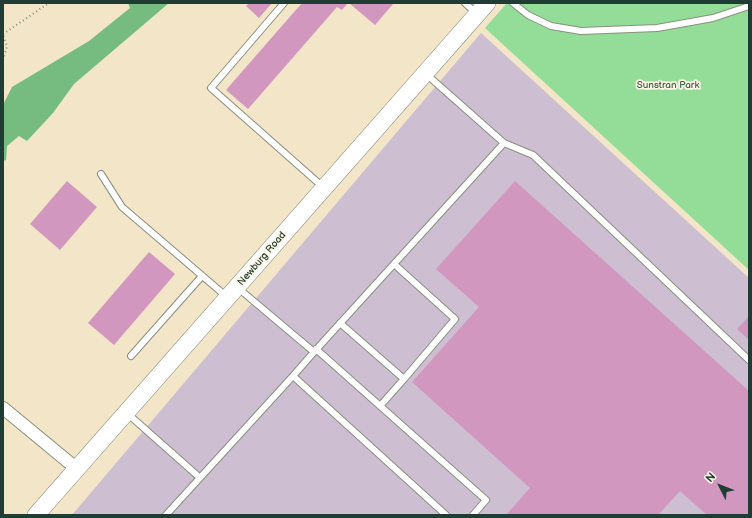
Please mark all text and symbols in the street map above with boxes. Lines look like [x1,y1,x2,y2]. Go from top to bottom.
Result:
park label: Sunstran Park [637,79,699,91]
street label: Newburg Road [235,230,289,288]
north arrow [700,466,740,506]
text: N [703,470,718,485]

